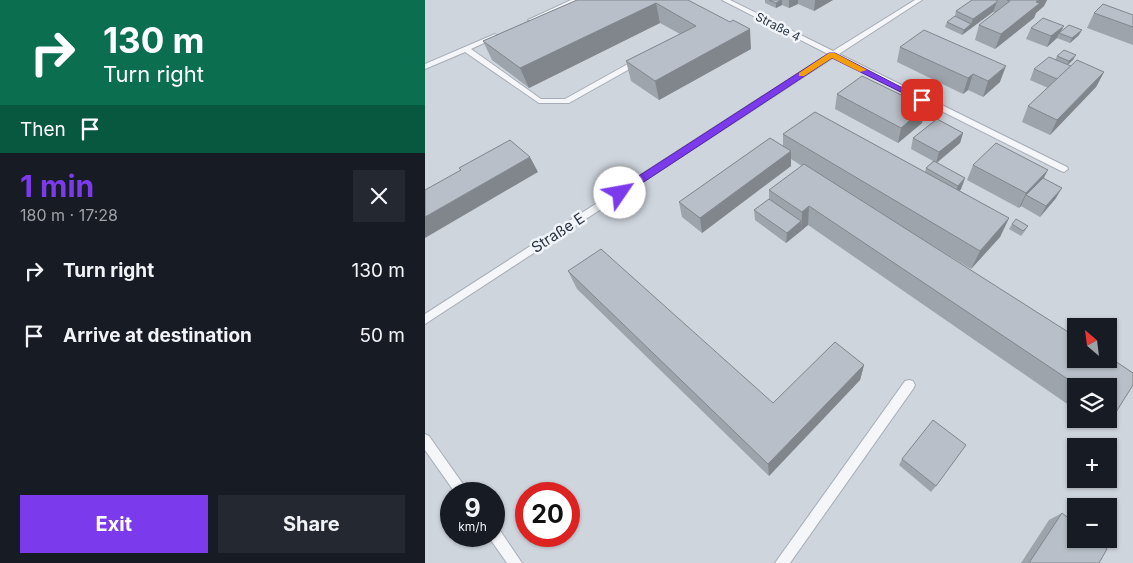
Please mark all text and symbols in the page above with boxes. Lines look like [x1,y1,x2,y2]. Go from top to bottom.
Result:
street label: Straße 4 [753,9,803,44]
text: 130 m [103,19,205,61]
icon: right [20,20,85,85]
text: Turn right [103,61,204,87]
pin [901,79,943,121]
icon: arrive [908,86,936,114]
icon: arrive [76,115,104,143]
text: Then [20,118,66,141]
position arrow [593,166,645,218]
text: 1 min [20,168,94,204]
button: close [353,170,405,222]
text: 180 m · 17:28 [20,205,118,225]
street label: Straße E [527,208,588,257]
icon: right [20,257,48,285]
text: Turn right [63,259,154,282]
text: 130 m [352,259,405,282]
north arrow [1067,318,1117,368]
map controls [1067,318,1117,548]
icon: arrive [20,322,48,350]
text: Arrive at destination [63,324,252,347]
text: 50 m [359,324,405,347]
button: layers [1067,378,1117,428]
button: + [1067,438,1117,488]
speed limit sign: 20 [515,482,580,547]
text: 9 [464,493,481,523]
button: Exit [20,495,208,553]
button: Share [218,495,405,553]
button: − [1067,498,1117,548]
text: km/h [458,519,487,534]

